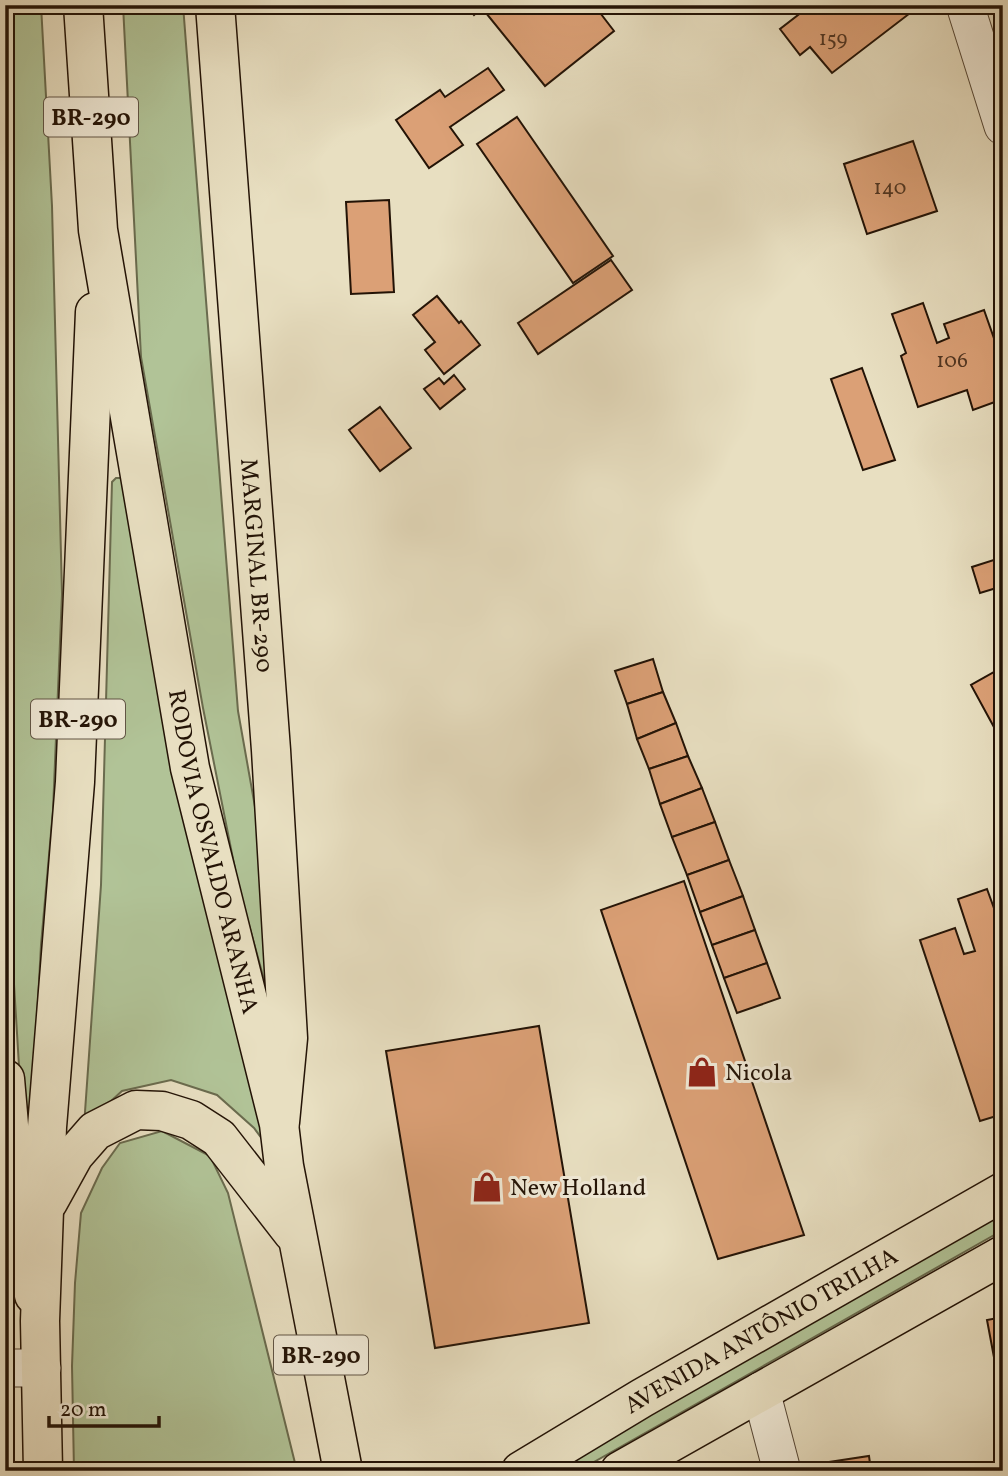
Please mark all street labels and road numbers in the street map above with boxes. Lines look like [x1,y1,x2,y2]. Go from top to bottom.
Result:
road number: BR-290 [44,98,138,136]
street label: MARGINAL BR-290 [230,457,280,674]
street label: RODOVIA OSVALDO ARANHA [158,687,266,1018]
road number: BR-290 [31,699,125,738]
street label: AVENIDA ANTÔNIO TRILHA [619,1240,905,1424]
road number: BR-290 [274,1336,368,1374]

